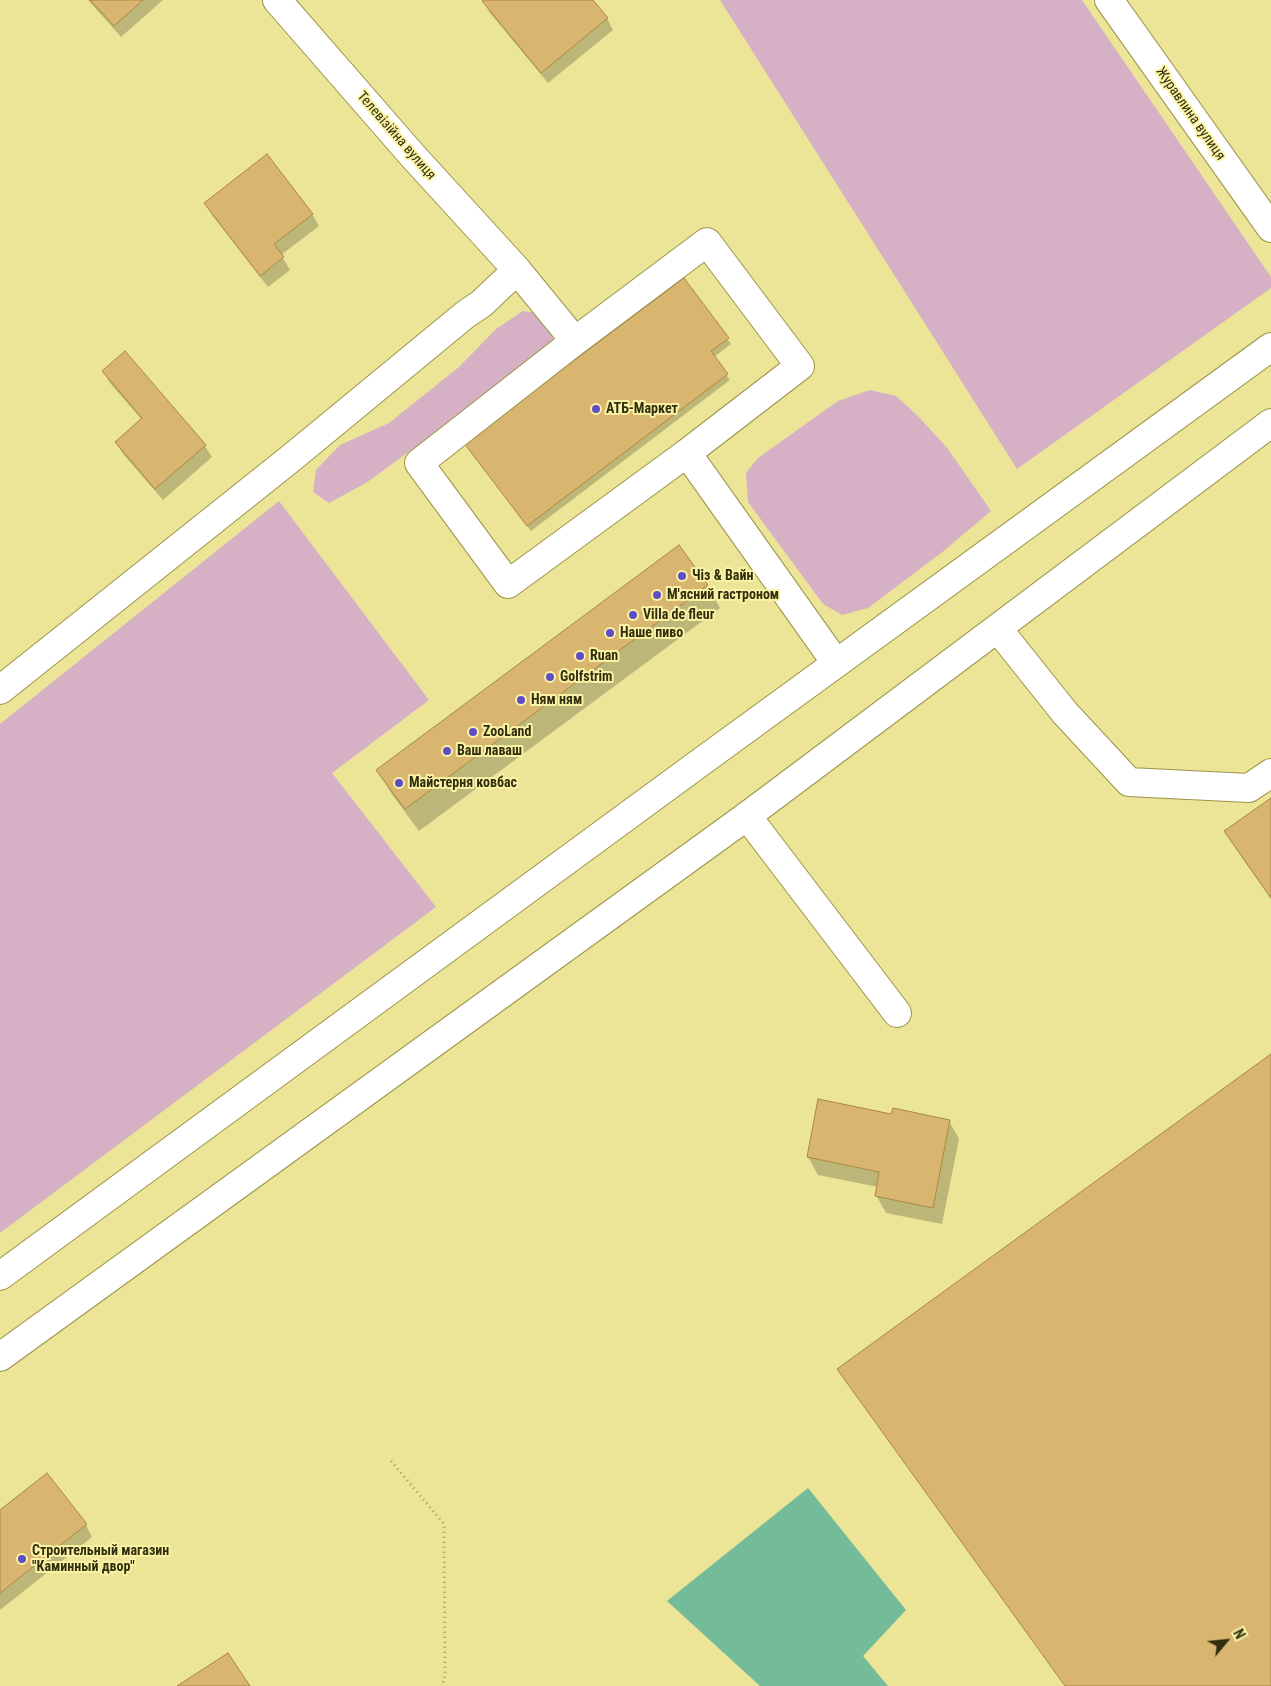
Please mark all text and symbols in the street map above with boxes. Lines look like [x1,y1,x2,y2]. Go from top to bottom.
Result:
street label: Журавлина вулиця [1152,64,1228,164]
street label: Телевізійна вулиця [353,88,439,184]
place label: АТБ-Маркет [606,401,678,417]
marker: АТБ-Маркет [590,403,602,415]
place label: Чіз & Вайн [692,568,753,584]
marker: Чіз & Вайн [676,570,688,582]
place label: М'ясний гастроном [667,587,779,603]
marker: М'ясний гастроном [651,589,663,601]
place label: Villa de fleur [643,607,714,623]
marker: Villa de fleur [627,609,639,621]
place label: Наше пиво [620,625,683,641]
marker: Наше пиво [604,627,616,639]
place label: Ruan [590,648,618,664]
marker: Ruan [574,650,586,662]
place label: Golfstrim [560,669,612,685]
marker: Golfstrim [544,671,556,683]
place label: Ням ням [531,692,582,708]
marker: Ням ням [515,694,527,706]
place label: ZooLand [483,724,531,740]
marker: ZooLand [467,726,479,738]
place label: Ваш лаваш [457,743,522,759]
marker: Ваш лаваш [441,745,453,757]
place label: Майстерня ковбас [409,775,517,791]
marker: Майстерня ковбас [393,777,405,789]
place label: Строительный магазин "Каминный двор" [32,1543,169,1575]
marker: Строительный магазин "Каминный двор" [16,1553,28,1565]
north arrow [1201,1616,1251,1666]
text: N [1230,1626,1248,1641]

